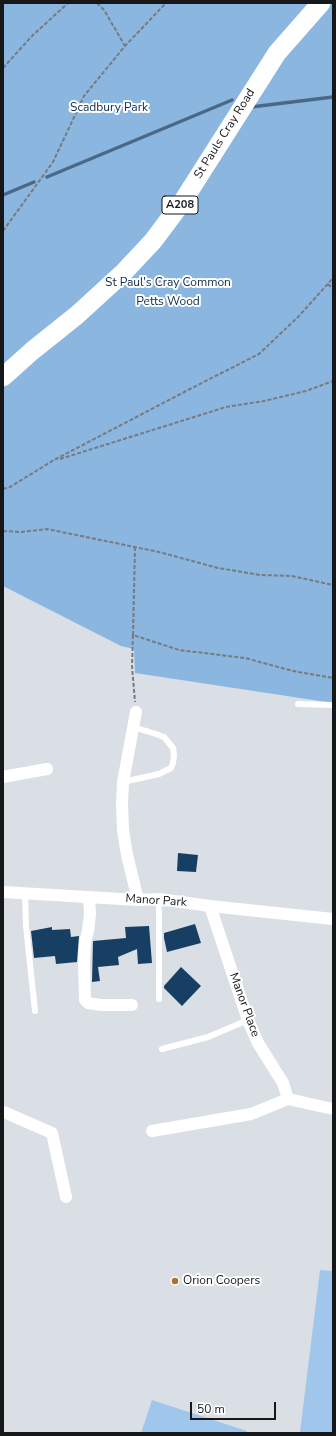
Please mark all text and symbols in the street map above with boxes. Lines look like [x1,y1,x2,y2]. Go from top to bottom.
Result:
street label: St Pauls Cray Road [192,86,258,182]
park label: Scadbury Park [70,101,148,115]
road number: A208 [162,196,198,214]
park label: St Paul's Cray Common [105,276,231,290]
park label: Petts Wood [136,295,200,309]
street label: Manor Park [125,892,187,910]
street label: Manor Place [226,971,262,1039]
place label: Orion Coopers [183,1274,260,1288]
marker: Orion Coopers [170,1276,180,1286]
scale bar [192,1394,278,1420]
text: 50 m [197,1401,225,1417]

